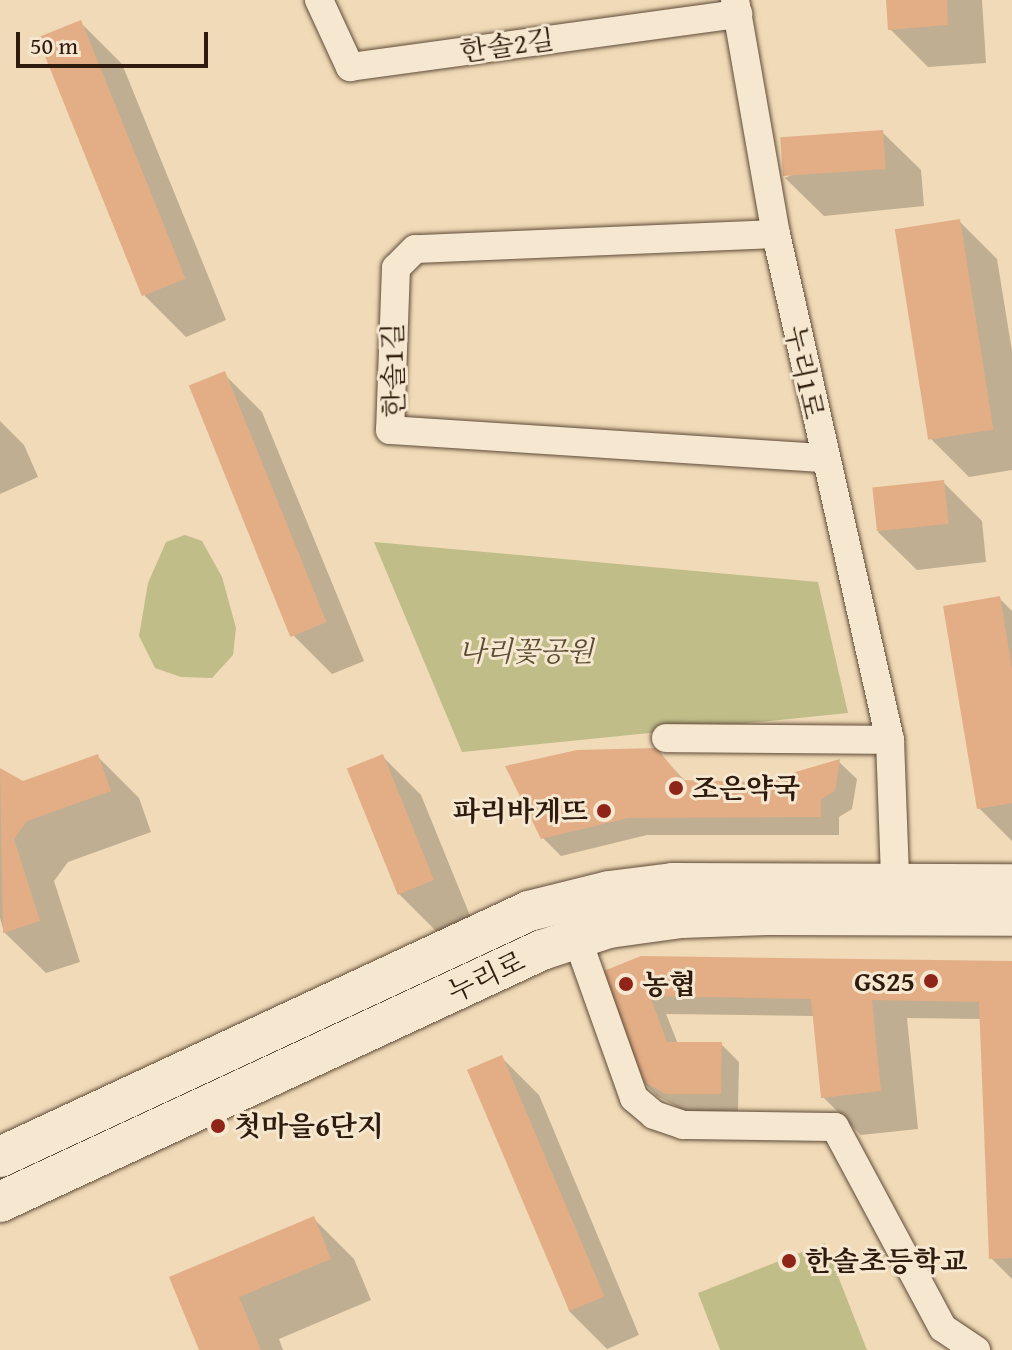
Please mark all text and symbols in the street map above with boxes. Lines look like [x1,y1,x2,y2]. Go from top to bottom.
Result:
scale bar [20,16,212,66]
street label: 한솔2길 [458,22,556,68]
text: 50 m [30,28,78,63]
street label: 한솔1길 [375,322,411,418]
street label: 누리1로 [779,322,831,422]
park label: 나리꽃공원 [458,634,594,668]
place label: 조은약국 [692,771,800,805]
marker: 조은약국 [667,779,685,797]
place label: 파리바게뜨 [453,794,588,828]
marker: 파리바게뜨 [595,802,613,820]
street label: 누리로 [442,944,530,1008]
place label: GS25 [854,964,915,998]
place label: 농협 [642,967,696,1001]
marker: GS25 [922,972,940,990]
marker: 농협 [617,975,635,993]
place label: 첫마을6단지 [234,1109,384,1143]
marker: 첫마을6단지 [209,1117,227,1135]
place label: 한솔초등학교 [805,1244,967,1278]
marker: 한솔초등학교 [780,1252,798,1270]

